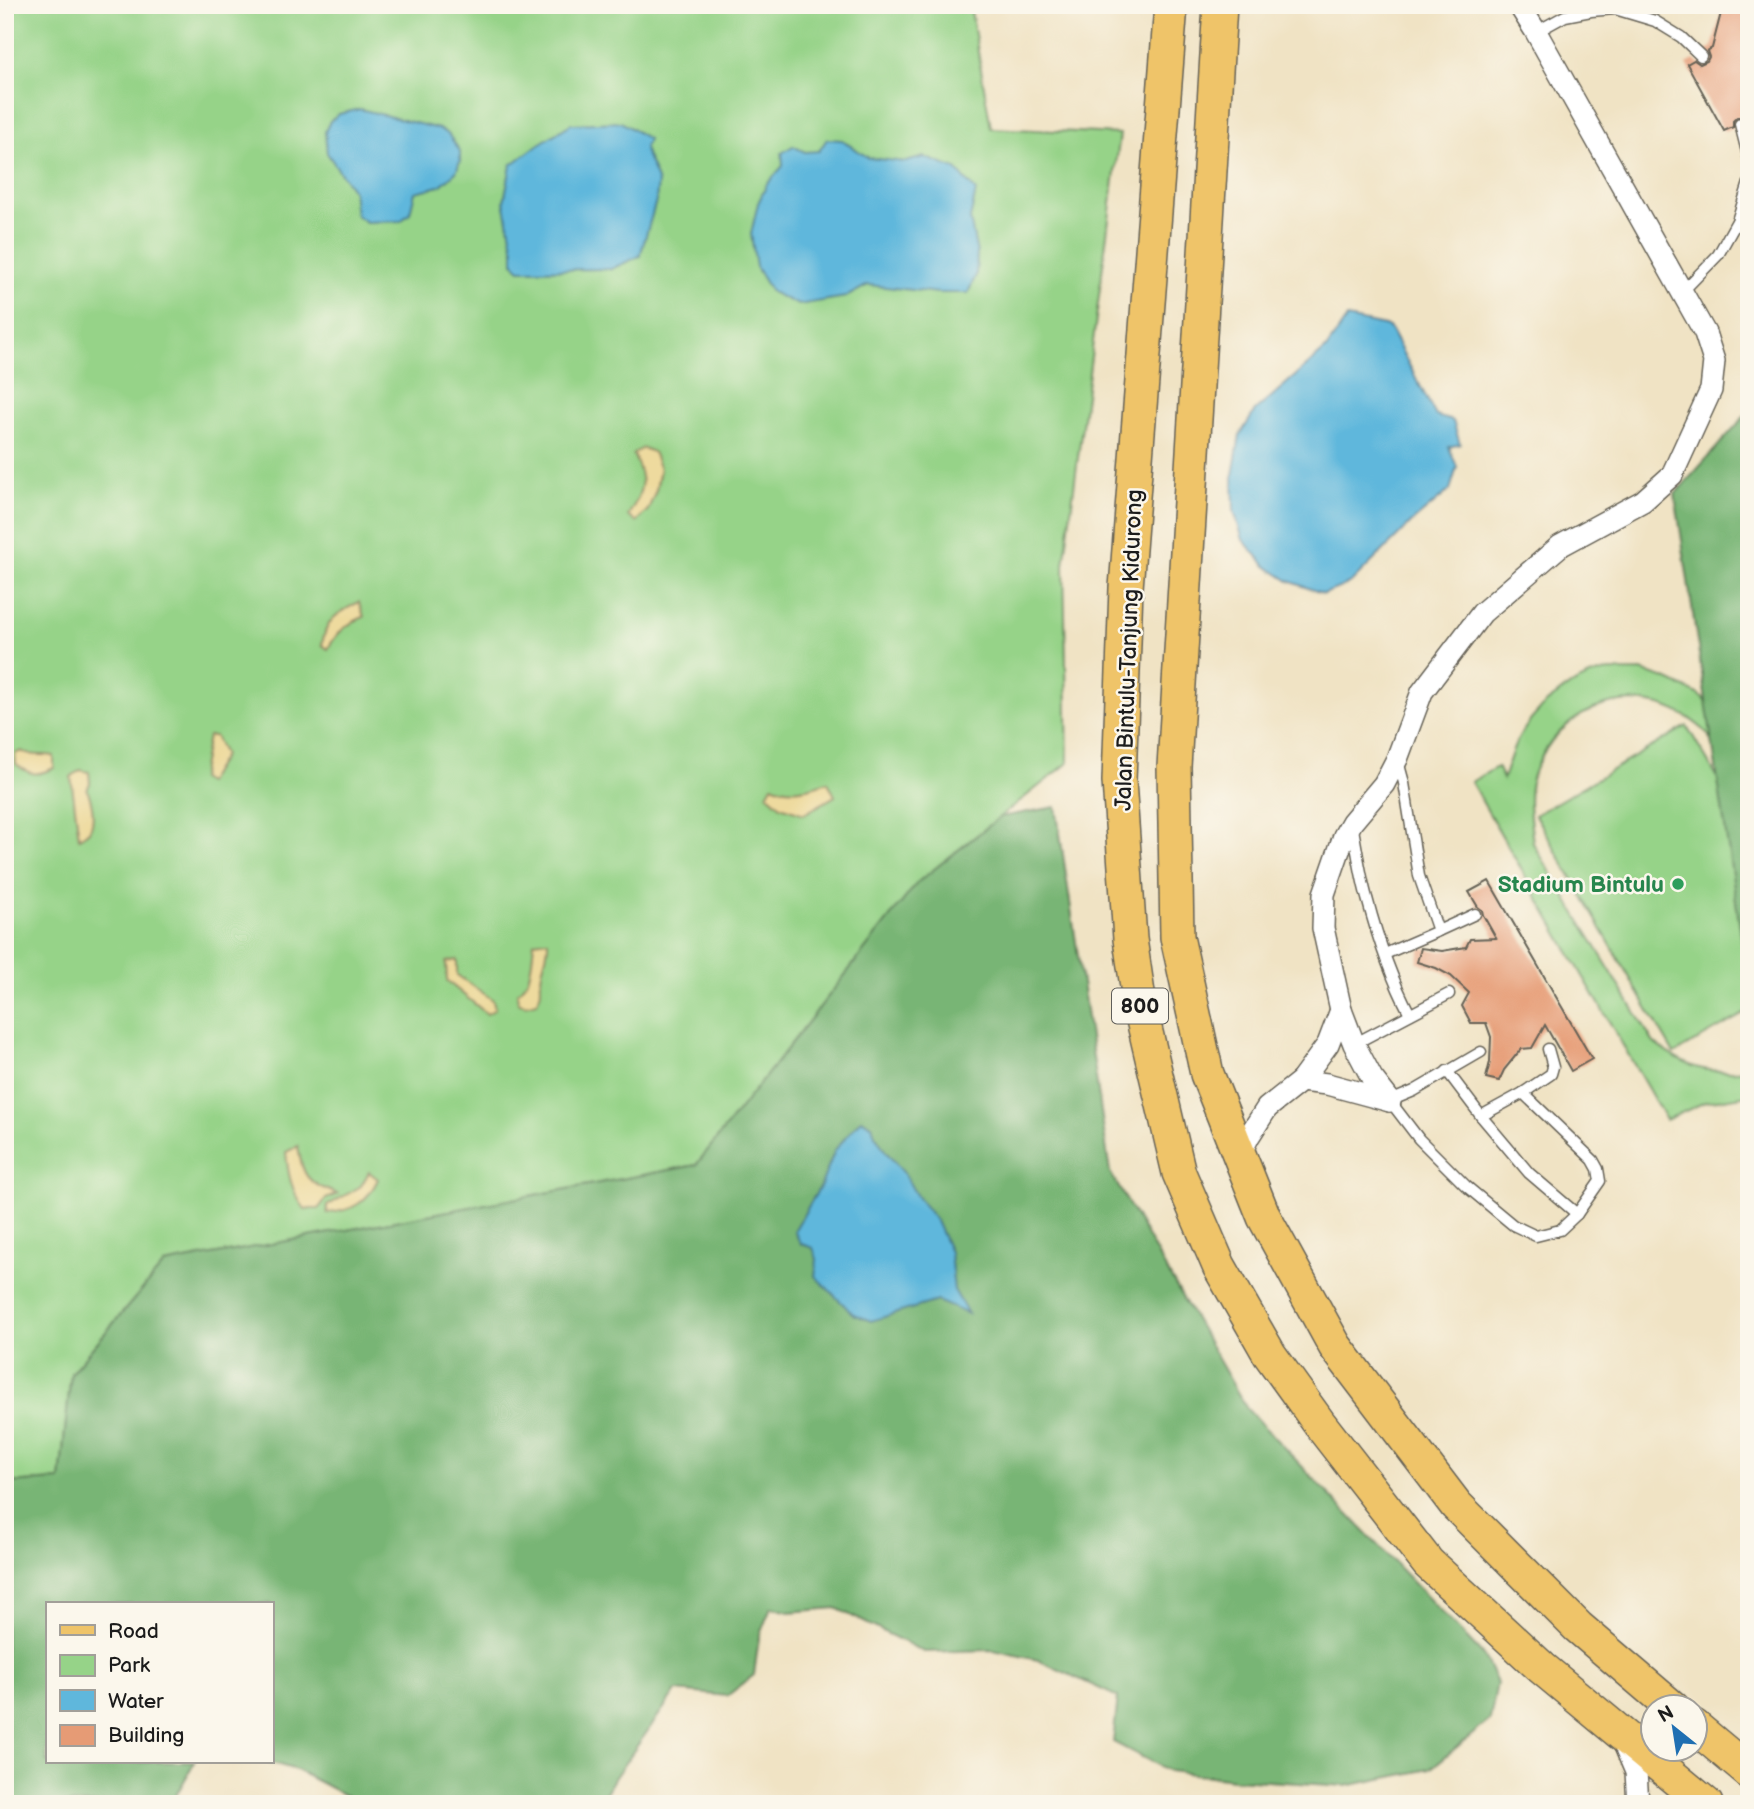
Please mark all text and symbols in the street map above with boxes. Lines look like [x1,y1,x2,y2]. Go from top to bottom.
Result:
street label: Jalan Bintulu-Tanjung Kidurong [1109,489,1149,811]
place label: Stadium Bintulu [1498,871,1664,899]
marker: Stadium Bintulu [1670,876,1686,892]
road number: 800 [1112,988,1168,1024]
legend [46,1602,273,1764]
text: Road [108,1619,159,1644]
text: Park [108,1653,151,1678]
text: Water [108,1689,164,1714]
north arrow [1638,1694,1708,1764]
text: N [1654,1701,1678,1728]
text: Building [108,1723,184,1748]

